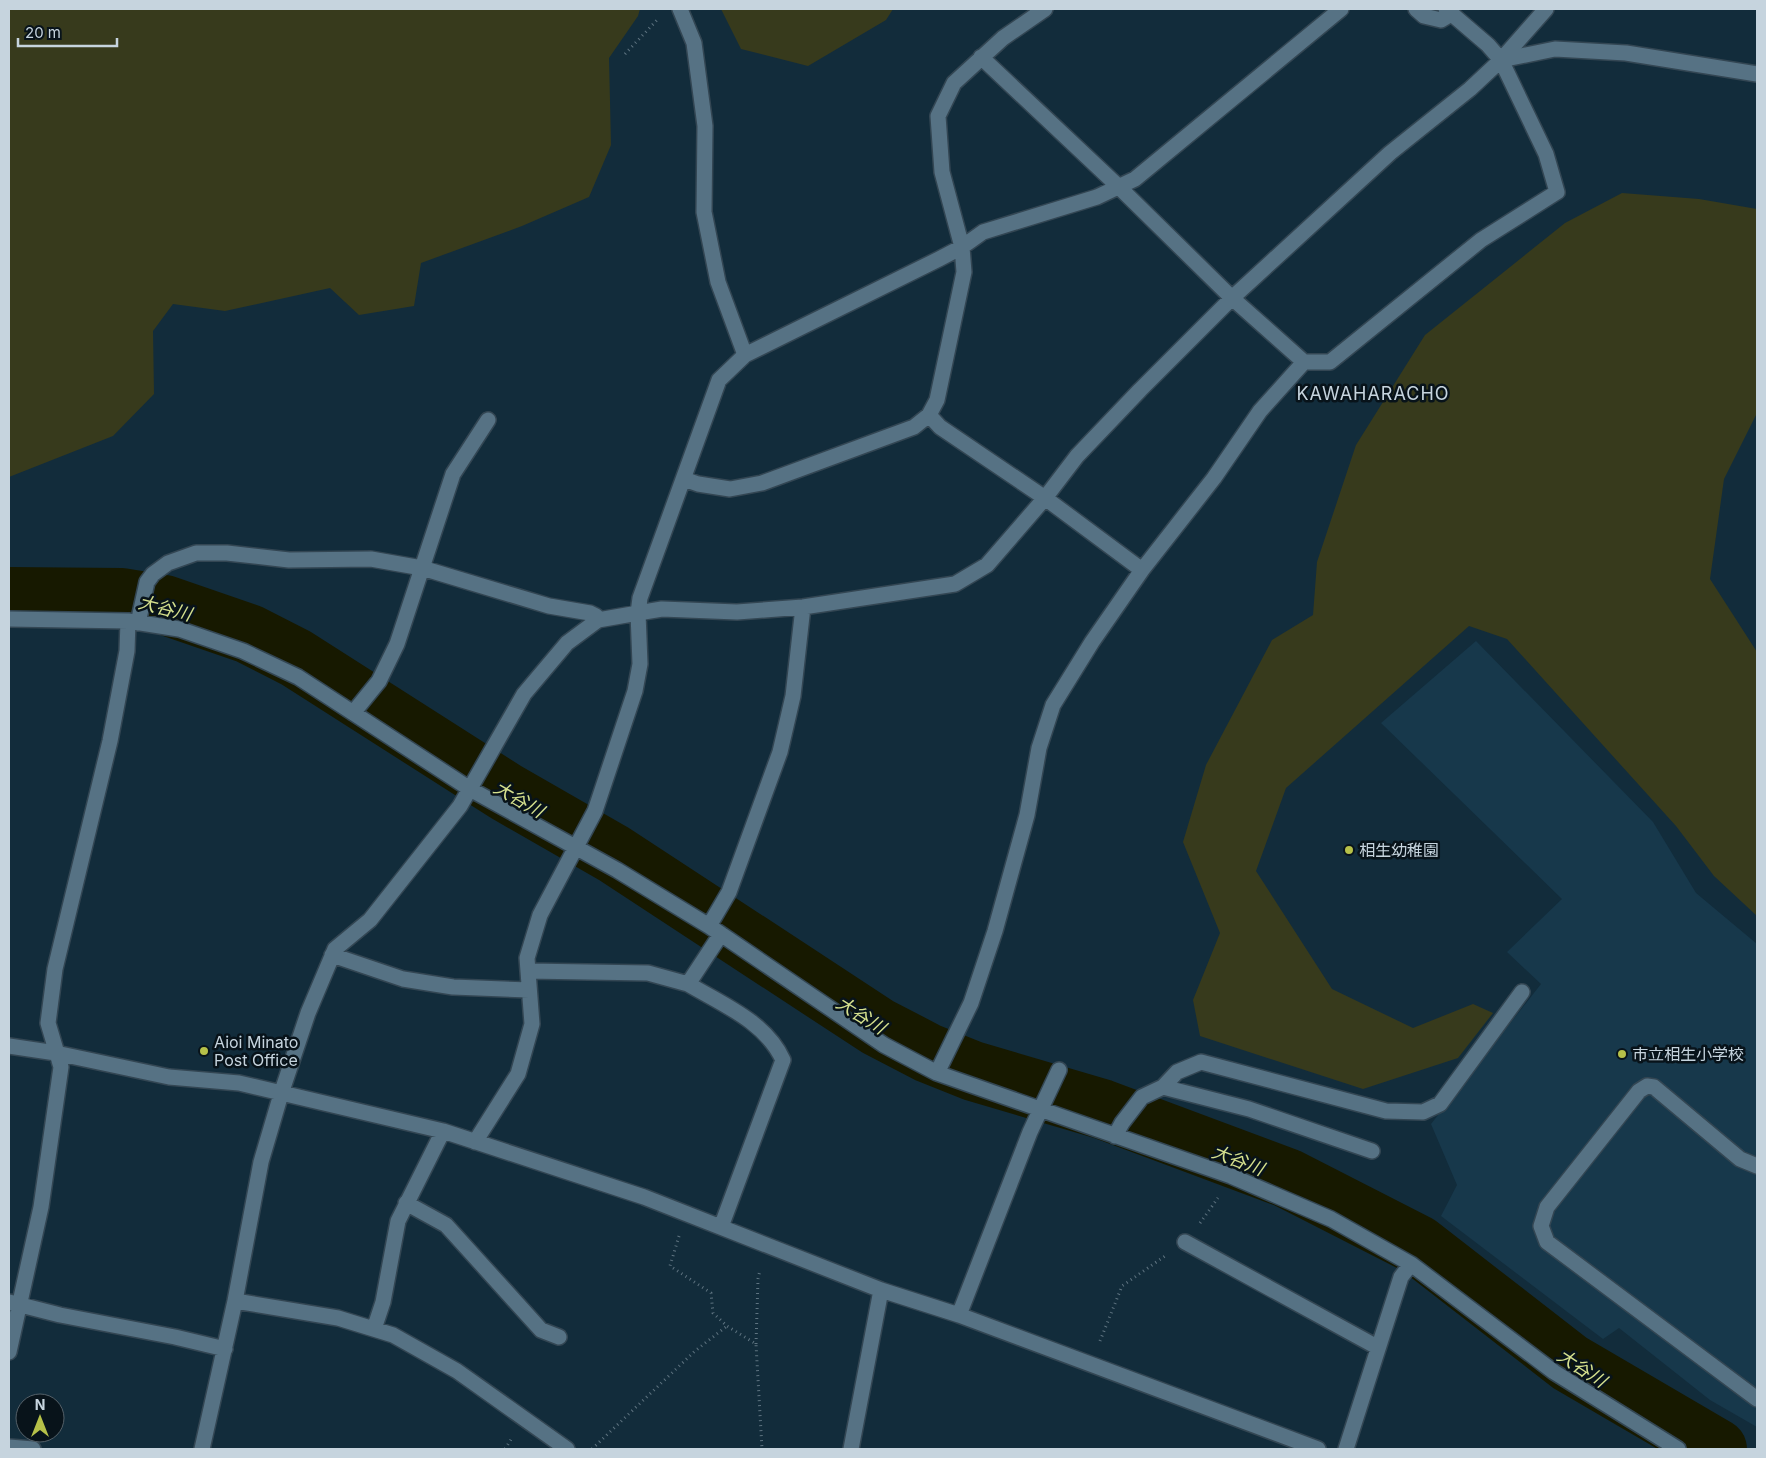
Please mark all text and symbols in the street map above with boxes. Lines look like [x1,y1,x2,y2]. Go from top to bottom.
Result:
scale bar [18,15,116,47]
text: 20 m [25,23,61,42]
district label: KAWAHARACHO [1296,383,1450,404]
water label: 大谷川 [136,591,196,625]
water label: 大谷川 [490,776,549,823]
place label: 相生幼稚園 [1359,840,1439,860]
marker: 相生幼稚園 [1343,844,1355,856]
water label: 大谷川 [833,992,891,1039]
place label: Aioi Minato Post Office [214,1032,298,1070]
place label: 市立相生小学校 [1632,1044,1744,1064]
marker: Aioi Minato Post Office [198,1045,210,1057]
marker: 市立相生小学校 [1616,1048,1628,1060]
water label: 大谷川 [1209,1141,1269,1180]
water label: 大谷川 [1554,1344,1612,1393]
north arrow [15,1393,65,1443]
text: N [35,1396,45,1413]

